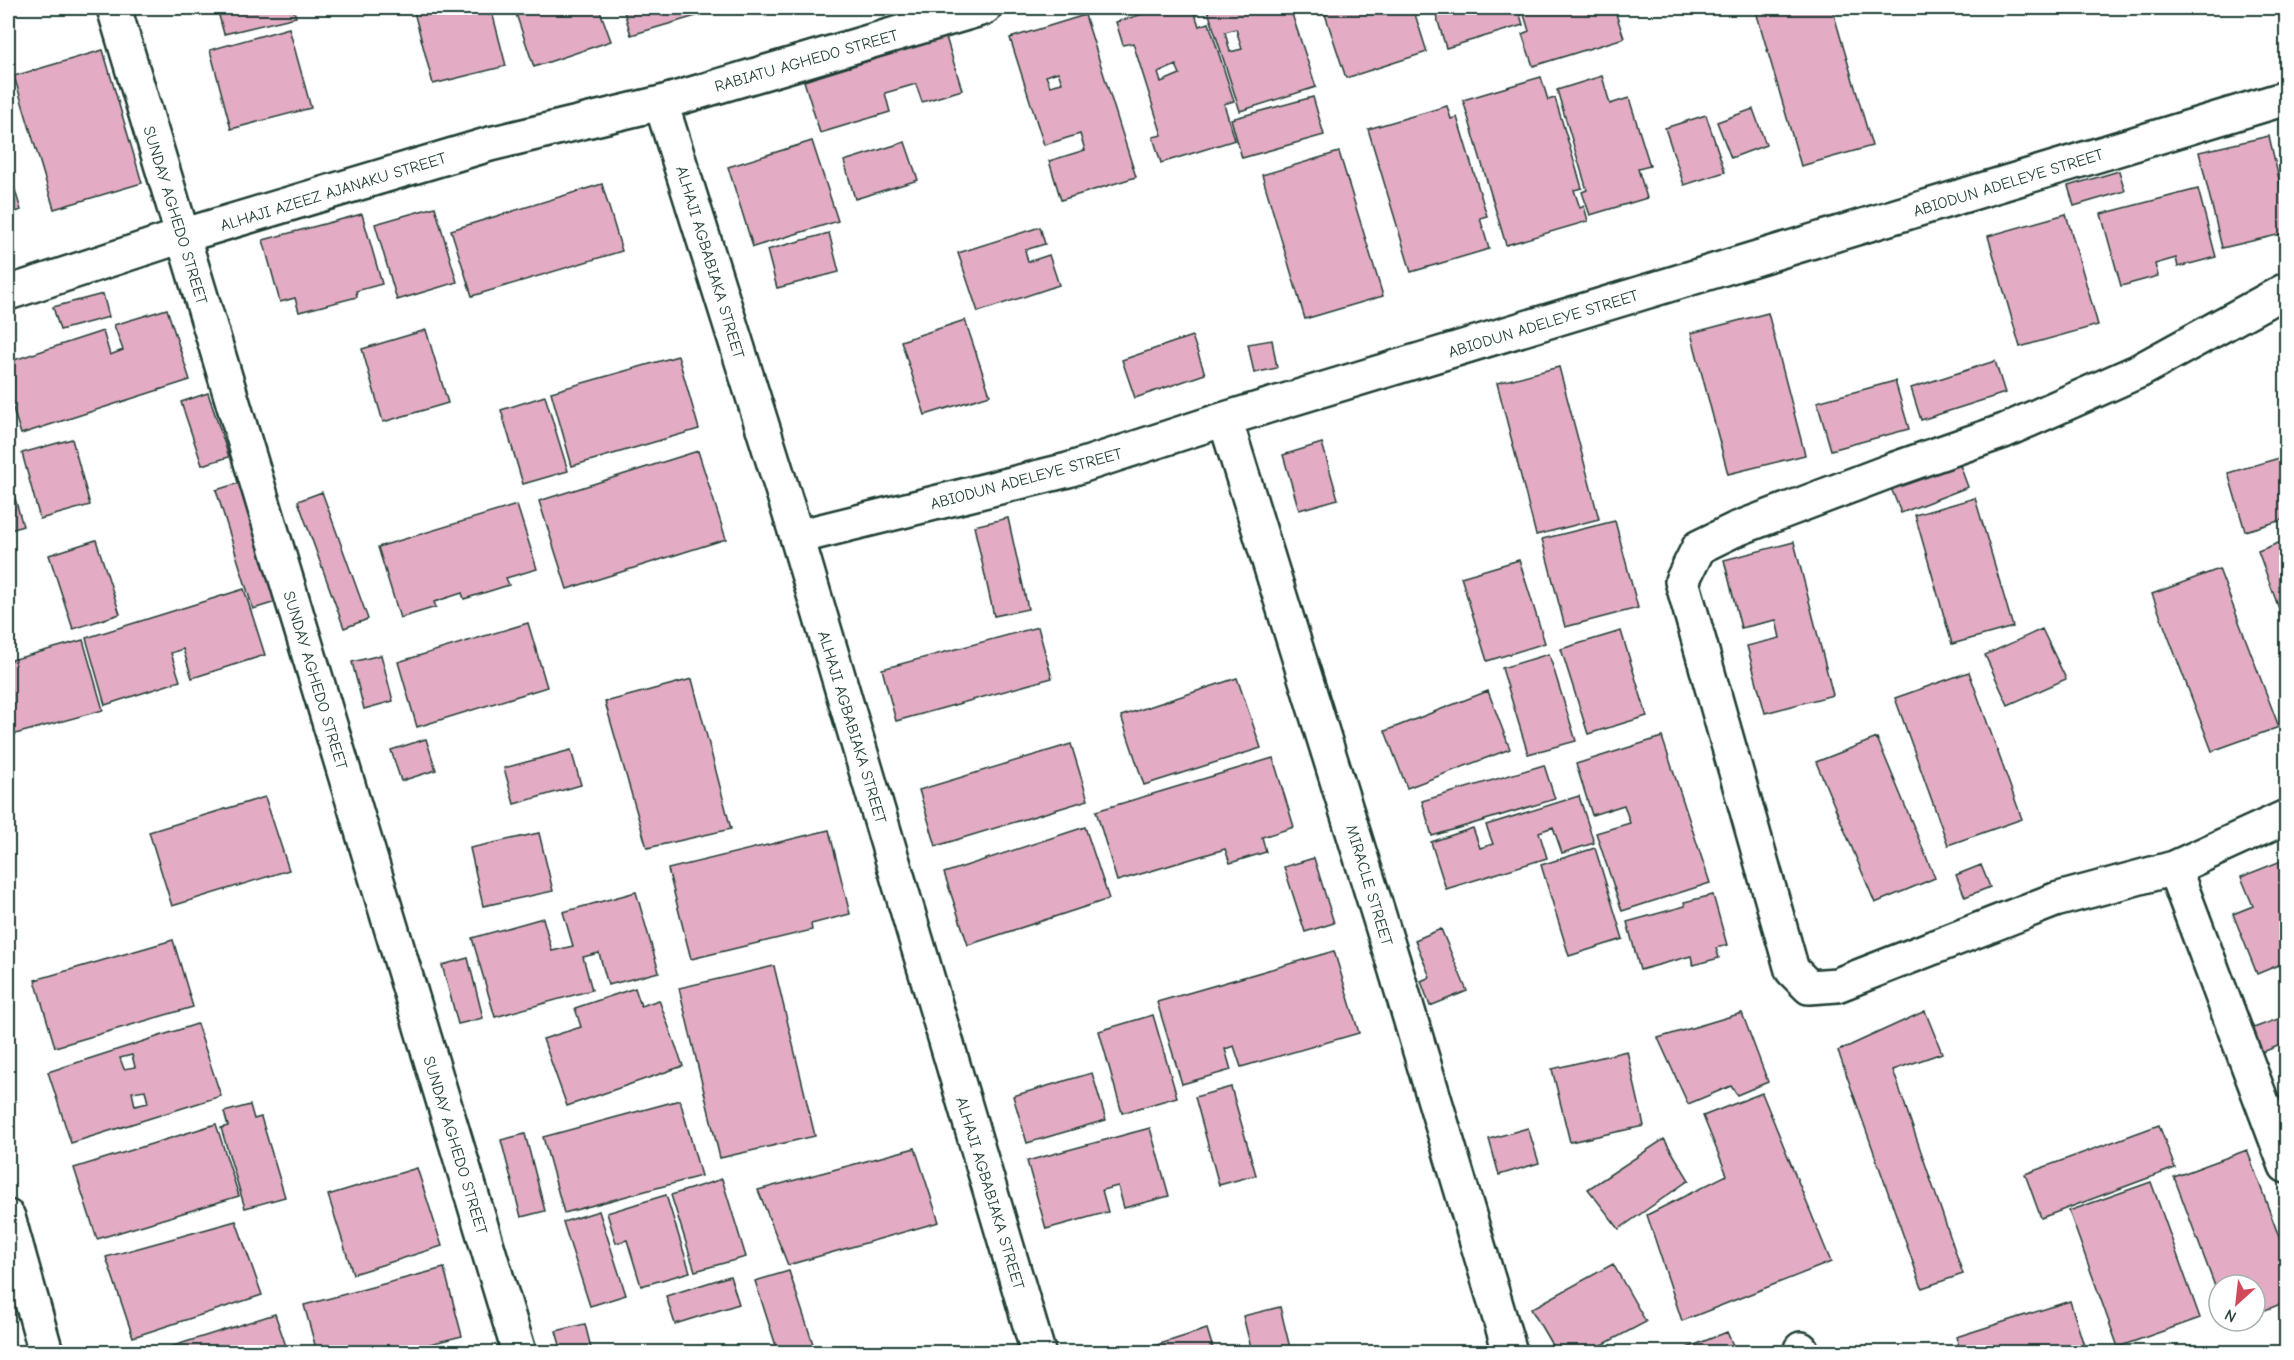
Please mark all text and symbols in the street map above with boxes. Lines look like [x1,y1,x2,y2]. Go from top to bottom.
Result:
street label: RABIATU AGHEDO STREET [713,26,901,96]
street label: SUNDAY AGHEDO STREET [139,124,211,307]
street label: ABIODUN ADELEYE STREET [1911,145,2106,220]
street label: ALHAJI AZEEZ AJANAKU STREET [218,149,449,235]
street label: ALHAJI AGBABIAKA STREET [672,164,748,361]
street label: ABIODUN ADELEYE STREET [1446,286,1641,361]
street label: ABIODUN ADELEYE STREET [928,445,1125,513]
street label: SUNDAY AGHEDO STREET [279,589,351,772]
street label: ALHAJI AGBABIAKA STREET [814,629,890,826]
street label: MIRACLE STREET [1342,823,1396,949]
street label: SUNDAY AGHEDO STREET [419,1054,491,1237]
street label: ALHAJI AGBABIAKA STREET [952,1095,1028,1292]
north arrow [2207,1273,2267,1333]
text: N [2222,1305,2239,1326]

